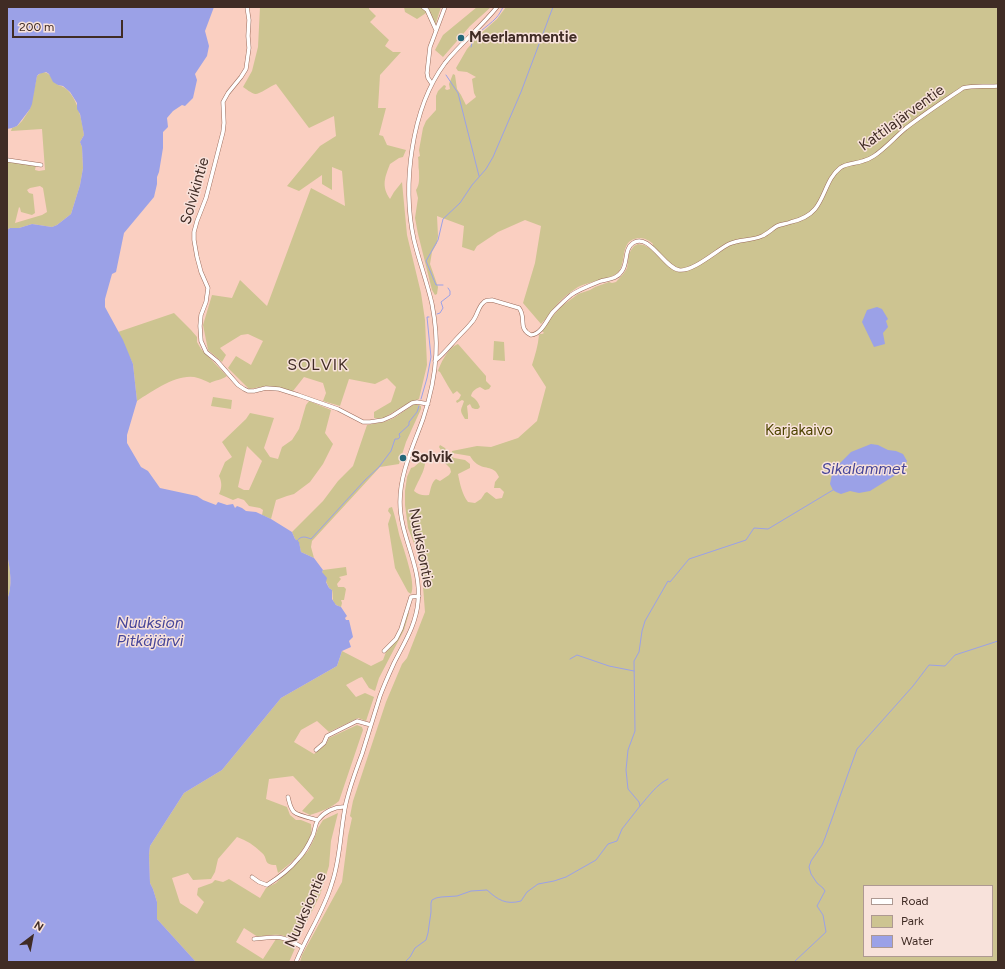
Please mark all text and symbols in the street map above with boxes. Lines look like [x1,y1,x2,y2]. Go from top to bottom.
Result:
scale bar [14,12,125,38]
text: 200 m [19,20,54,34]
place label: Meerlammentie [469,29,577,47]
marker: Meerlammentie [456,33,466,43]
street label: Kattilajärventie [856,81,948,155]
street label: Solvikintie [177,155,213,227]
district label: SOLVIK [287,355,349,375]
park label: Karjakaivo [765,422,833,440]
place label: Solvik [411,449,453,467]
marker: Solvik [398,453,408,463]
water label: Sikalammet [821,459,907,479]
street label: Nuuksiontie [404,507,438,589]
water label: Nuuksion Pitkäjärvi [116,613,184,651]
street label: Nuuksiontie [281,870,331,950]
legend [863,885,993,957]
text: Road [901,894,929,908]
text: Park [901,914,924,928]
north arrow [12,917,52,957]
text: N [32,919,46,934]
text: Water [901,934,933,948]

